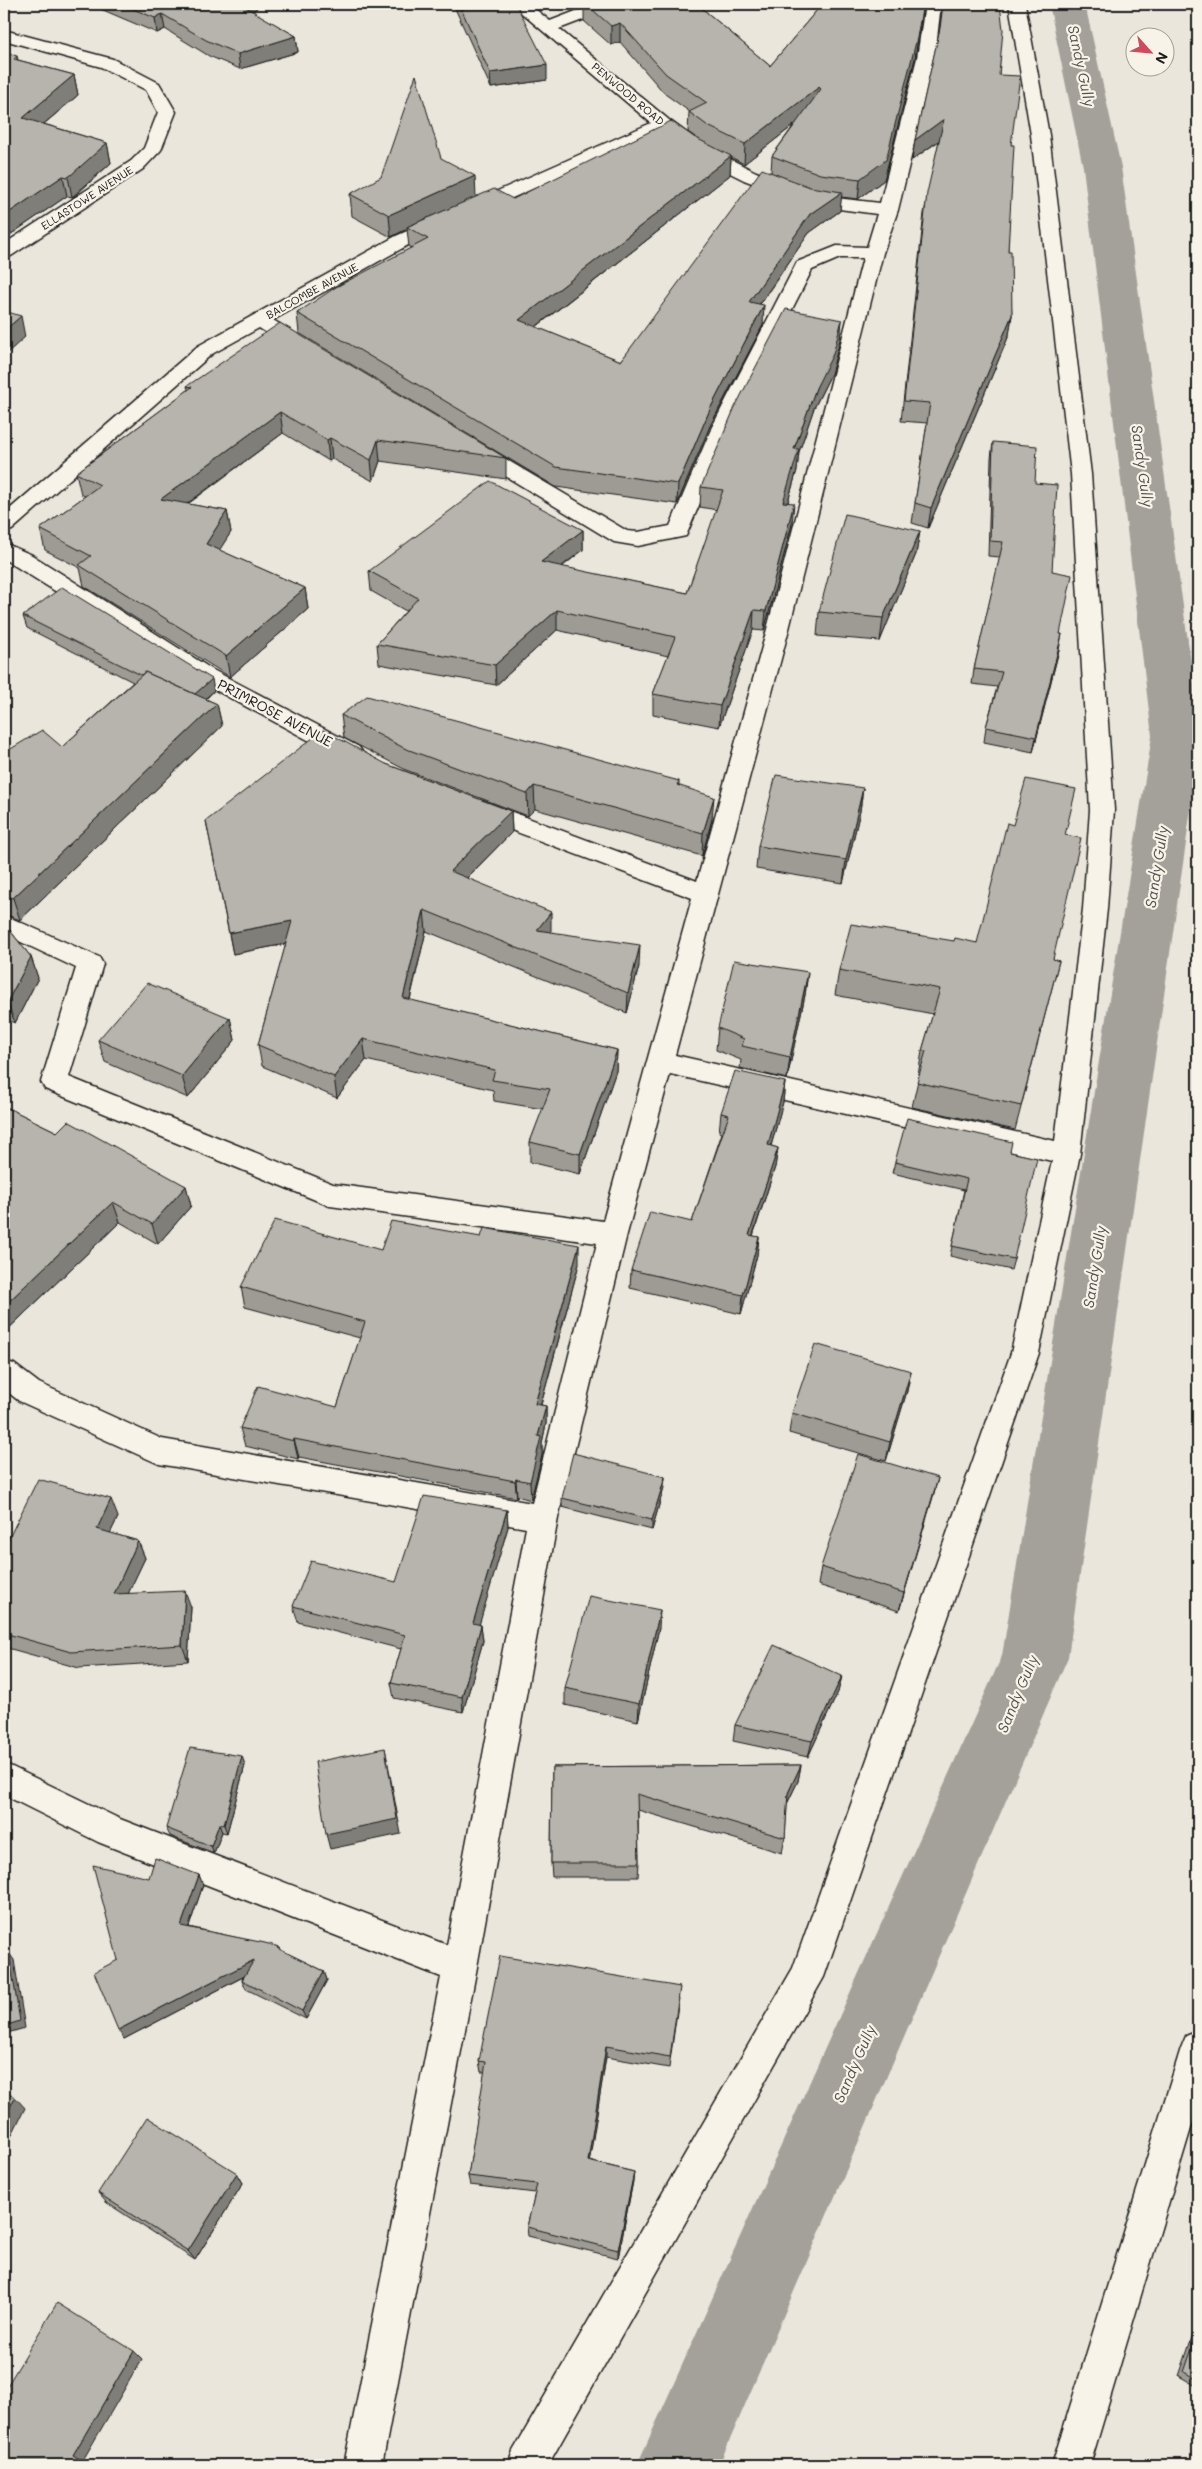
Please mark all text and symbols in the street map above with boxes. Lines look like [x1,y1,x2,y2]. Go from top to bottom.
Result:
water label: Sandy Gully [1064,23,1100,109]
north arrow [1124,28,1174,78]
text: N [1151,49,1173,67]
street label: PENWOOD ROAD [589,59,668,128]
street label: ELLASTOWE AVENUE [38,162,136,233]
street label: BALCOMBE AVENUE [263,259,361,322]
water label: Sandy Gully [1127,423,1159,508]
street label: PRIMROSE AVENUE [214,674,336,751]
water label: Sandy Gully [1140,824,1172,909]
water label: Sandy Gully [1078,1224,1110,1309]
water label: Sandy Gully [992,1651,1043,1736]
water label: Sandy Gully [828,2021,880,2106]

